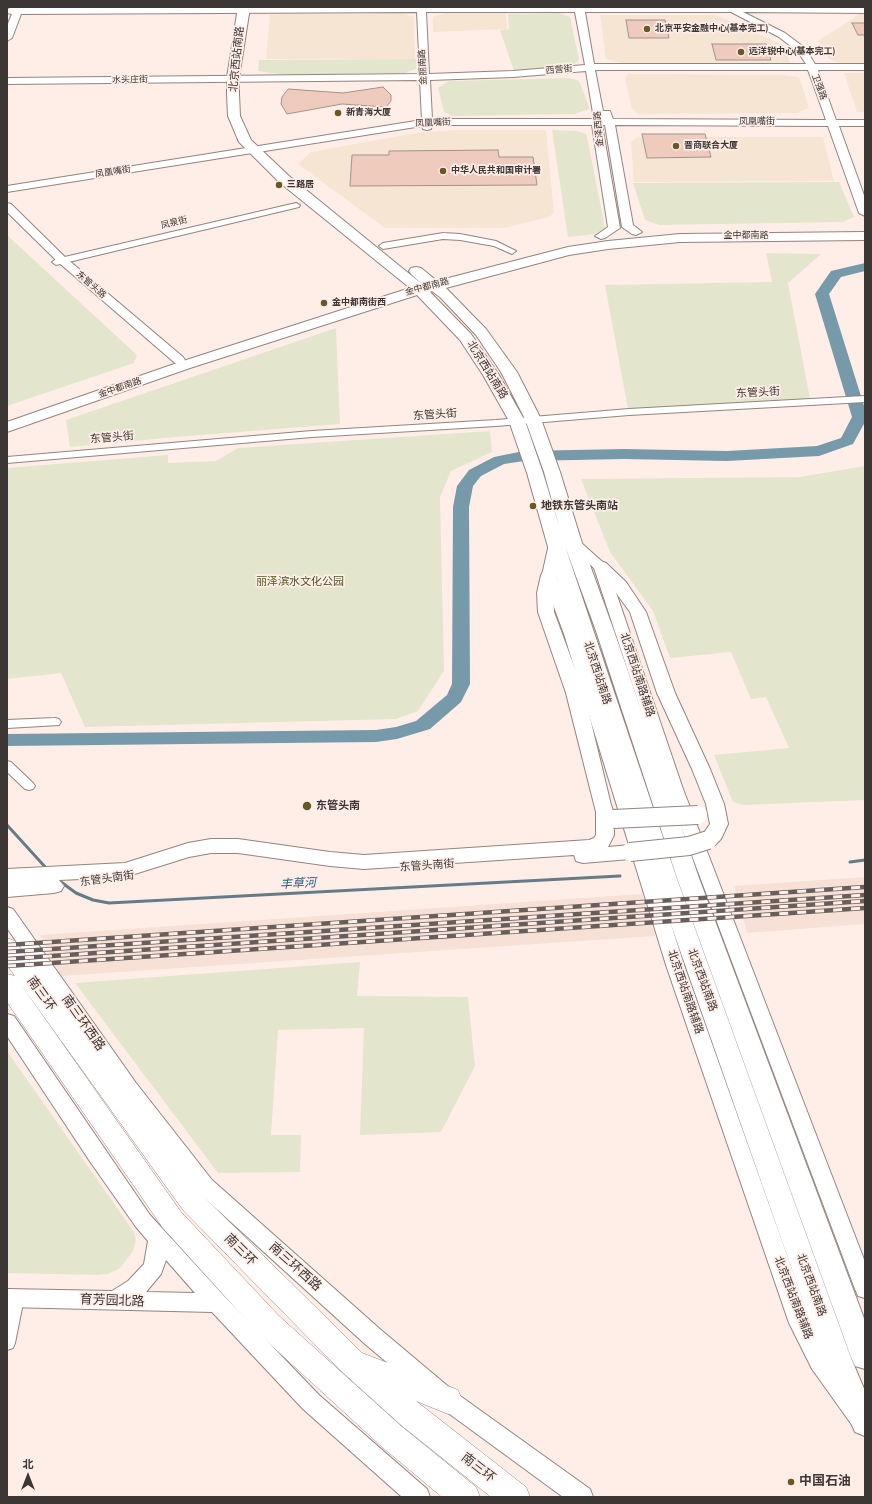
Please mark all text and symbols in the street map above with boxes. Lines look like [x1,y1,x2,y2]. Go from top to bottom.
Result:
marker: 北京平安金融中心(基本完工) [642,24,652,34]
place label: 北京平安金融中心(基本完工) [655,24,768,34]
street label: 北京西站南路 [227,25,247,93]
marker: 远洋锐中心(基本完工) [736,47,746,57]
place label: 远洋锐中心(基本完工) [749,47,835,57]
street label: 金丽南路 [417,49,429,85]
street label: 西营街 [545,63,573,77]
street label: 卫强路 [809,72,829,102]
street label: 水头庄街 [112,74,148,86]
marker: 新青海大厦 [333,108,343,118]
place label: 新青海大厦 [346,108,391,118]
street label: 金泽西路 [592,111,606,147]
street label: 凤凰嘴街 [415,117,451,129]
street label: 凤凰嘴街 [739,117,775,127]
marker: 晋商联合大厦 [671,141,681,151]
place label: 晋商联合大厦 [684,141,738,151]
street label: 凤凰嘴街 [94,164,132,180]
marker: 中华人民共和国审计署 [438,166,448,176]
place label: 中华人民共和国审计署 [451,166,541,176]
marker: 三路居 [274,180,284,190]
place label: 三路居 [287,180,314,190]
street label: 凤泉街 [160,215,188,231]
street label: 金中都南路 [724,231,768,241]
street label: 东管头路 [74,269,108,301]
street label: 金中都南路 [404,276,450,298]
marker: 金中都南街西 [319,298,329,308]
place label: 金中都南街西 [332,298,386,308]
street label: 北京西站南路 [464,339,510,401]
street label: 金中都南路 [97,376,143,400]
street label: 东管头街 [736,385,780,401]
street label: 东管头街 [413,407,457,423]
street label: 东管头街 [90,430,134,446]
place label: 地铁东管头南站 [541,499,618,513]
marker: 地铁东管头南站 [528,501,538,511]
park label: 丽泽滨水文化公园 [256,575,344,589]
street label: 北京西站南路辅路 [617,631,657,719]
street label: 北京西站南路 [581,640,613,706]
place label: 东管头南 [316,799,360,813]
marker: 东管头南 [301,800,313,812]
street label: 东管头南街 [399,857,455,875]
street label: 东管头南街 [79,869,135,889]
water label: 丰草河 [280,876,316,892]
street label: 北京西站南路 [685,947,719,1013]
street label: 北京西站南路辅路 [664,948,706,1036]
street label: 南三环 [23,974,59,1014]
street label: 南三环西路 [58,992,108,1054]
street label: 南三环 [221,1231,259,1269]
street label: 南三环西路 [266,1239,324,1295]
street label: 北京西站南路 [794,1252,828,1318]
street label: 北京西站南路辅路 [771,1255,815,1341]
street label: 育芳园北路 [79,1292,145,1310]
street label: 南三环 [458,1450,498,1486]
north arrow [8,1456,48,1496]
text: 北 [23,1457,34,1471]
place label: 中国石油 [799,1474,851,1490]
marker: 中国石油 [786,1477,796,1487]

